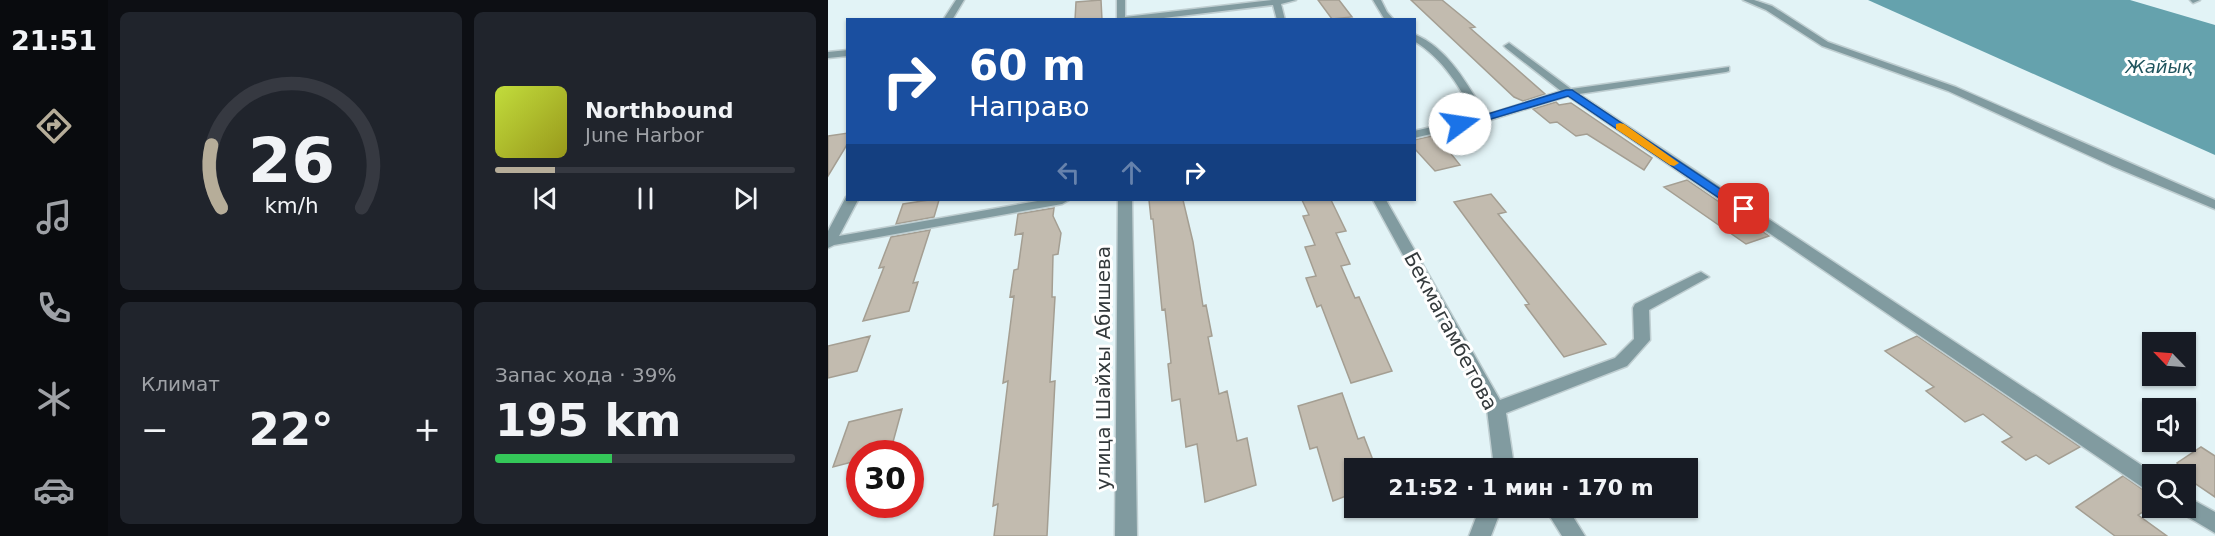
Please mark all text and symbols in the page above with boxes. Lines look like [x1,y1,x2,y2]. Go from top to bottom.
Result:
text: 21:51 [11,25,97,56]
text: 60 m [969,41,1086,90]
icon: right [870,42,948,120]
water label: Жайық [2124,56,2193,77]
text: Направо [969,91,1090,122]
position arrow [1428,92,1492,156]
text: Northbound [585,98,734,123]
icon: directions [33,105,75,147]
text: June Harbor [585,123,704,147]
text: 26 [248,124,334,197]
icon: left [1052,156,1085,189]
icon: ahead [1115,156,1148,189]
icon: right [1178,156,1211,189]
icon: previous [529,182,562,215]
icon: pause [629,182,662,215]
icon: next [729,182,762,215]
pin [1718,183,1769,234]
icon: arrive [1727,192,1760,225]
text: km/h [264,193,318,218]
icon: music [33,196,75,238]
street label: улица Шайхы Абишева [1091,246,1115,490]
street label: Бекмагамбетова [1399,248,1503,414]
icon: phone [33,287,75,329]
north arrow [2142,332,2196,386]
map controls [2142,332,2196,518]
text: Запас хода · 39% [495,363,676,387]
text: Климат [141,372,220,396]
icon: climate [33,378,75,420]
text: 195 km [495,394,681,447]
button: sound [2142,398,2196,452]
text: 22° [248,403,334,456]
text: − [141,410,169,449]
text: + [413,410,441,449]
speed limit sign: 30 [846,440,924,518]
button: search [2142,464,2196,518]
icon: car [33,469,75,511]
text: 21:52 · 1 мин · 170 m [1388,475,1654,500]

